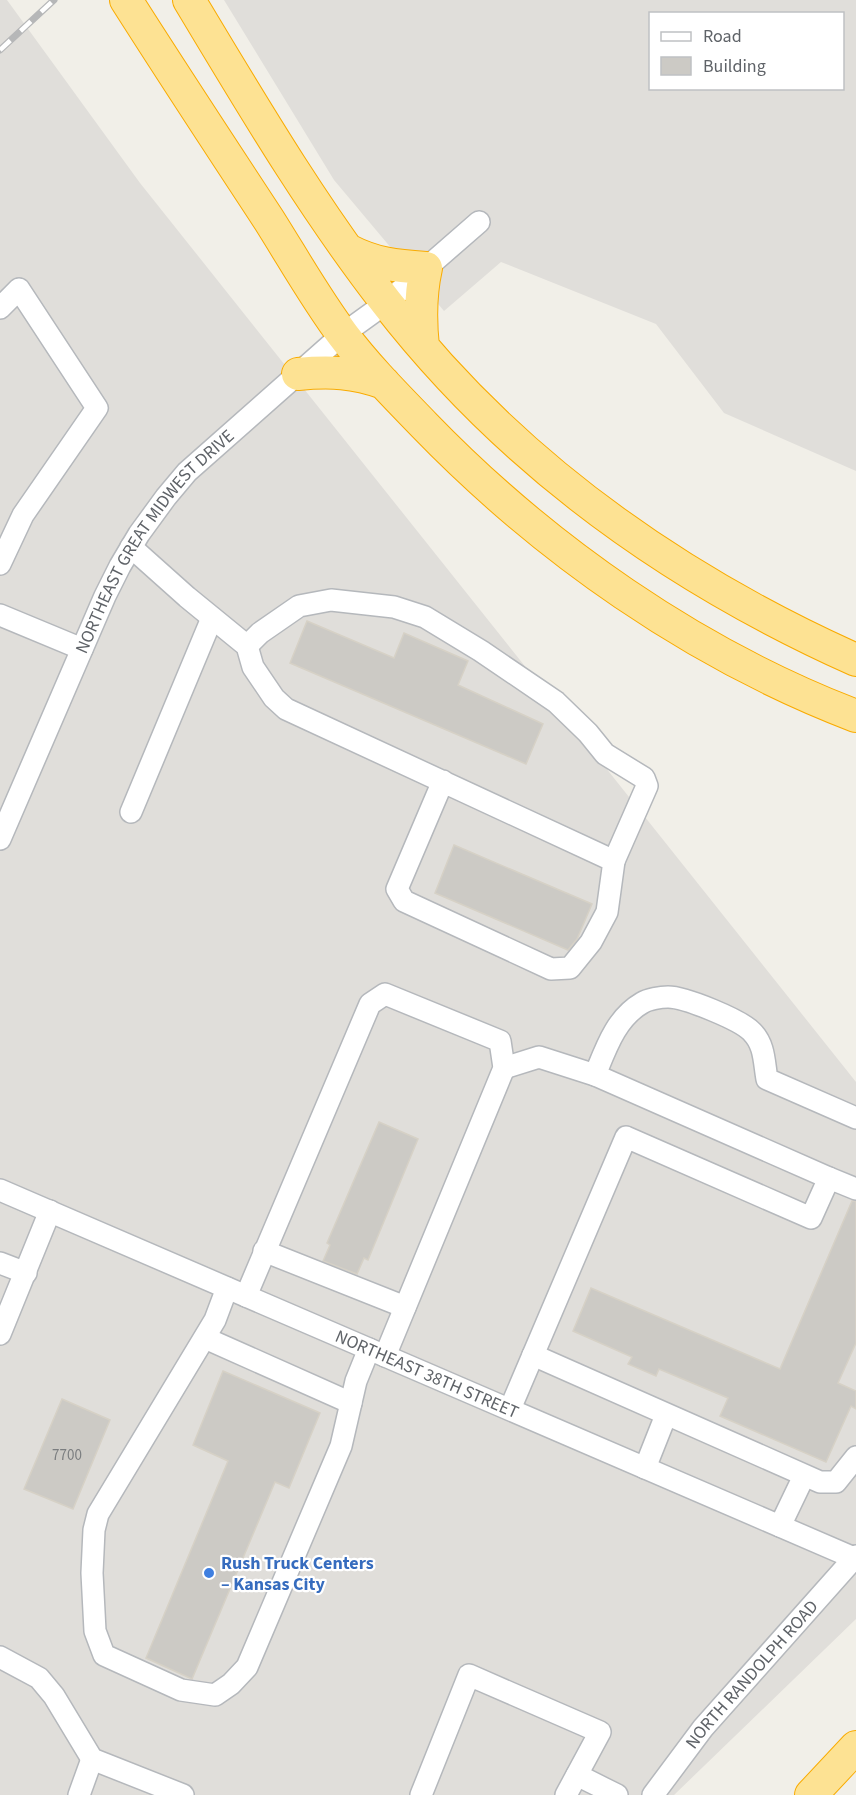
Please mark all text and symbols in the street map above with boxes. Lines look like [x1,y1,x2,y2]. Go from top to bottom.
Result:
legend [649,12,844,90]
text: Road [703,24,742,49]
text: Building [703,54,766,79]
street label: NORTHEAST GREAT MIDWEST DRIVE [70,424,240,658]
street label: NORTHEAST 38TH STREET [331,1324,523,1425]
house number: 7700 [52,1445,82,1466]
place label: Rush Truck Centers – Kansas City [221,1551,374,1597]
marker: Rush Truck Centers – Kansas City [202,1566,216,1580]
street label: NORTH RANDOLPH ROAD [680,1595,824,1754]

